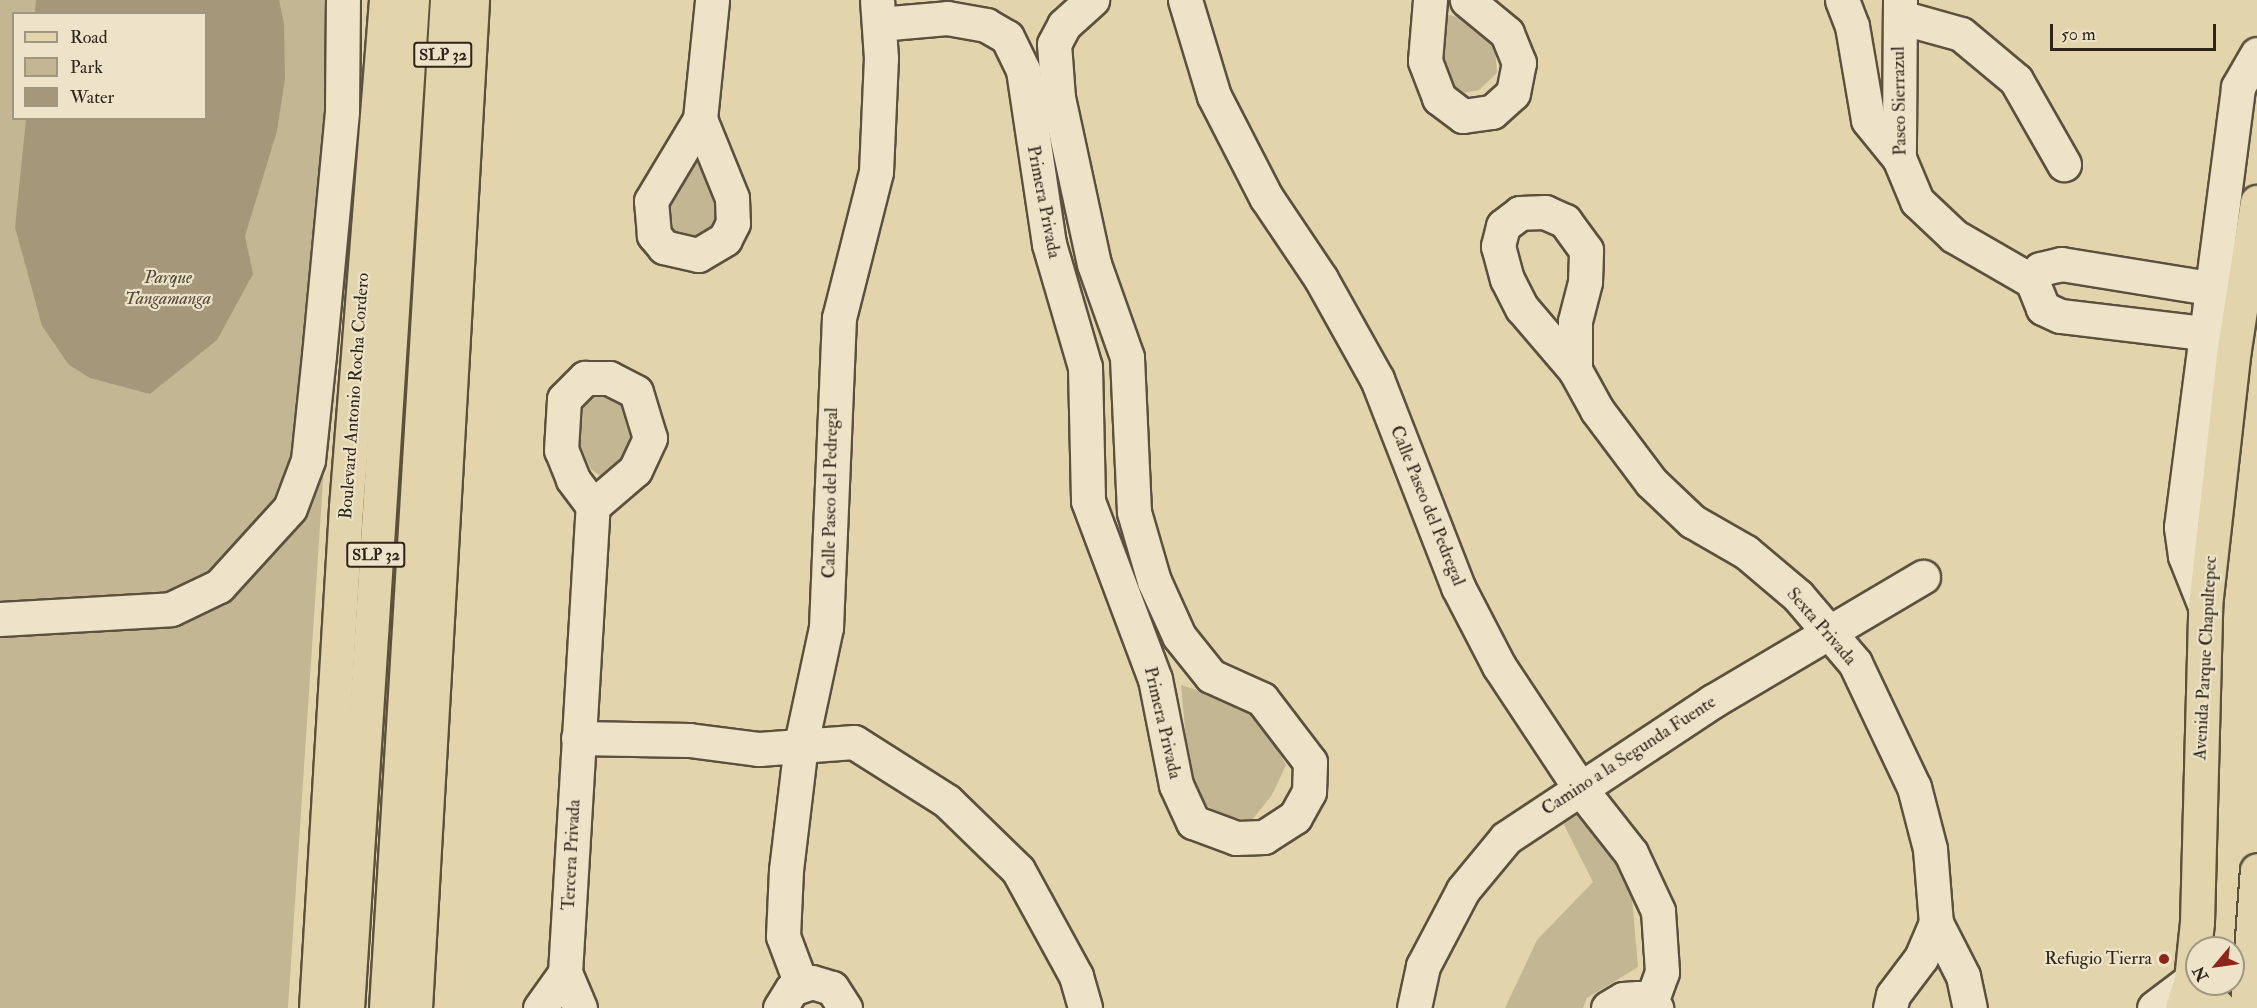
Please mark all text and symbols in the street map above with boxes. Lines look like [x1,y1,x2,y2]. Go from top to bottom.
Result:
legend [12,12,207,120]
scale bar [2053,12,2220,50]
text: 50 m [2061,23,2096,46]
text: Road [70,26,108,49]
road number: SLP 32 [413,42,473,68]
street label: Paseo Sierrazul [1888,46,1912,156]
text: Park [70,56,103,79]
text: Water [70,86,114,109]
street label: Primera Privada [1021,144,1065,260]
park label: Parque Tangamanga [125,268,211,310]
street label: Boulevard Antonio Rocha Cordero [336,272,374,520]
street label: Calle Paseo del Pedregal [819,407,843,579]
street label: Calle Paseo del Pedregal [1385,423,1469,589]
road number: SLP 32 [346,542,406,568]
street label: Avenida Parque Chapultepec [2190,555,2222,761]
street label: Sexta Privada [1781,584,1861,670]
street label: Primera Privada [1139,665,1185,781]
street label: Camino a la Segunda Fuente [1538,692,1720,820]
street label: Tercera Privada [558,799,586,911]
north arrow [2185,936,2245,996]
place label: Refugio Tierra [2044,948,2152,970]
marker: Refugio Tierra [2157,952,2171,966]
text: N [2189,963,2213,985]

